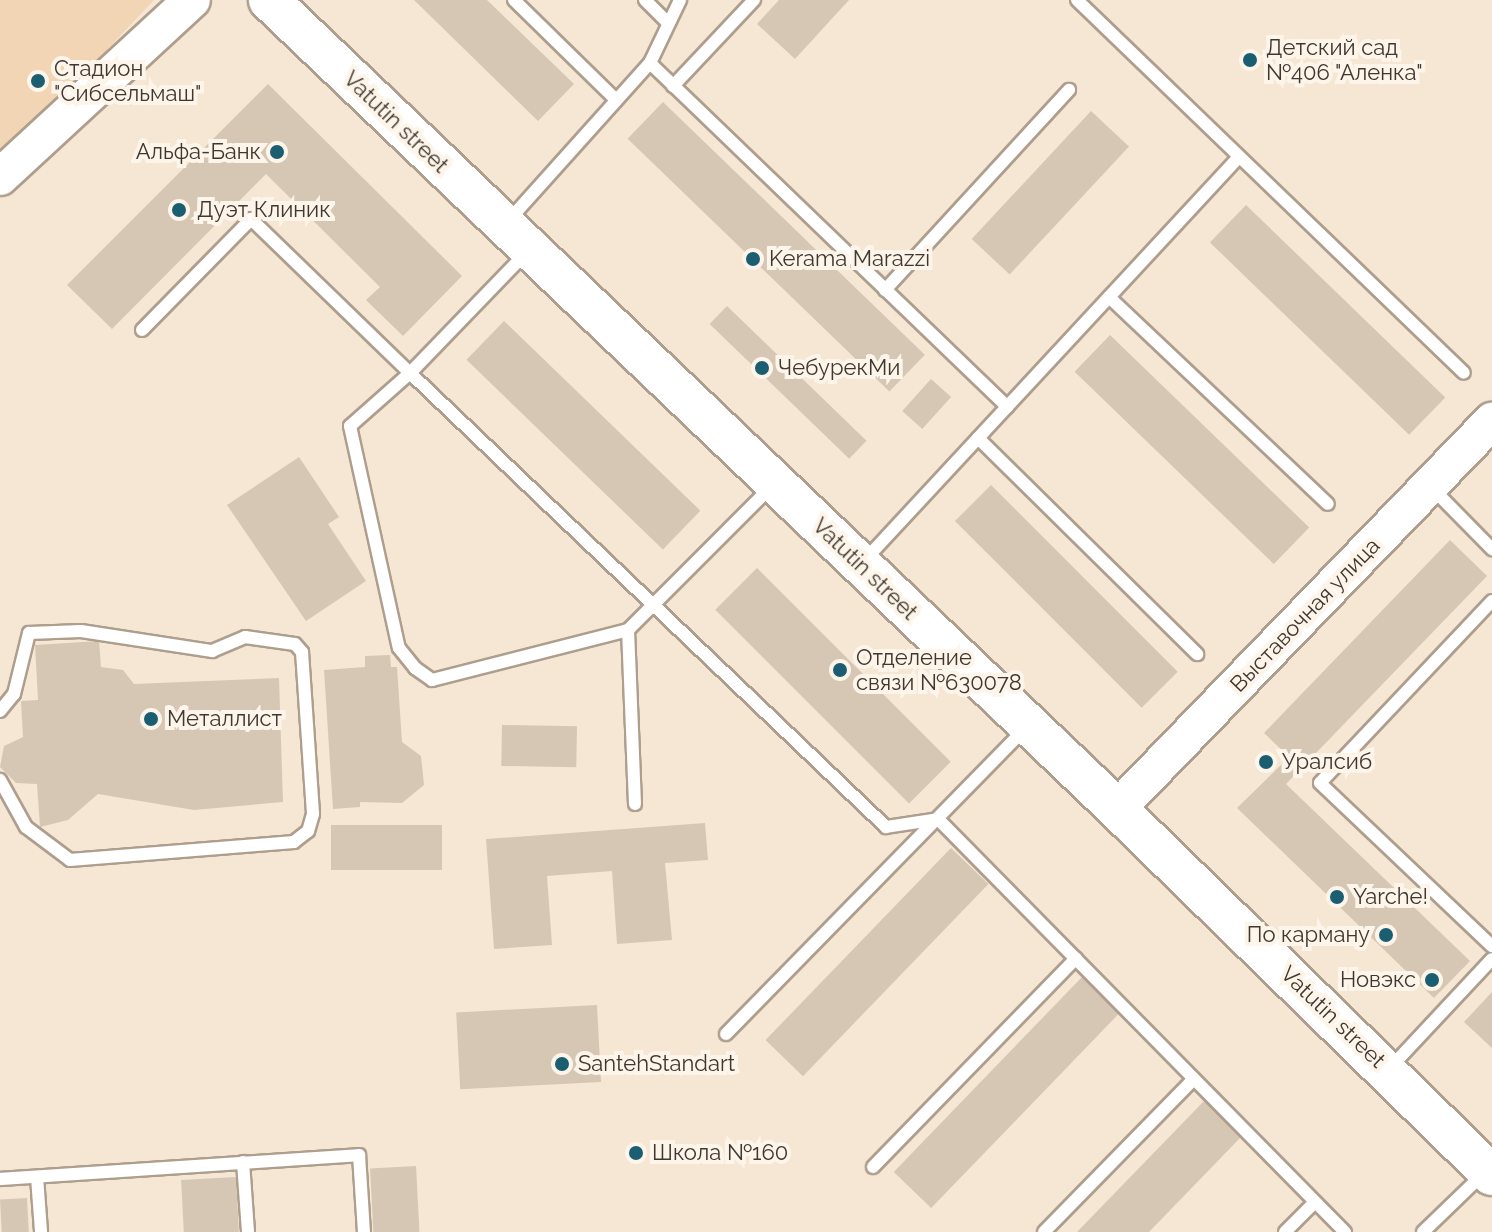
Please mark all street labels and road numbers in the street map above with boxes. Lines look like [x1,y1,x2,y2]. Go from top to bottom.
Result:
street label: Vatutin street [338,66,454,178]
street label: Vatutin street [807,513,923,625]
street label: Выставочная улица [1225,532,1385,698]
street label: Vatutin street [1275,961,1391,1073]

